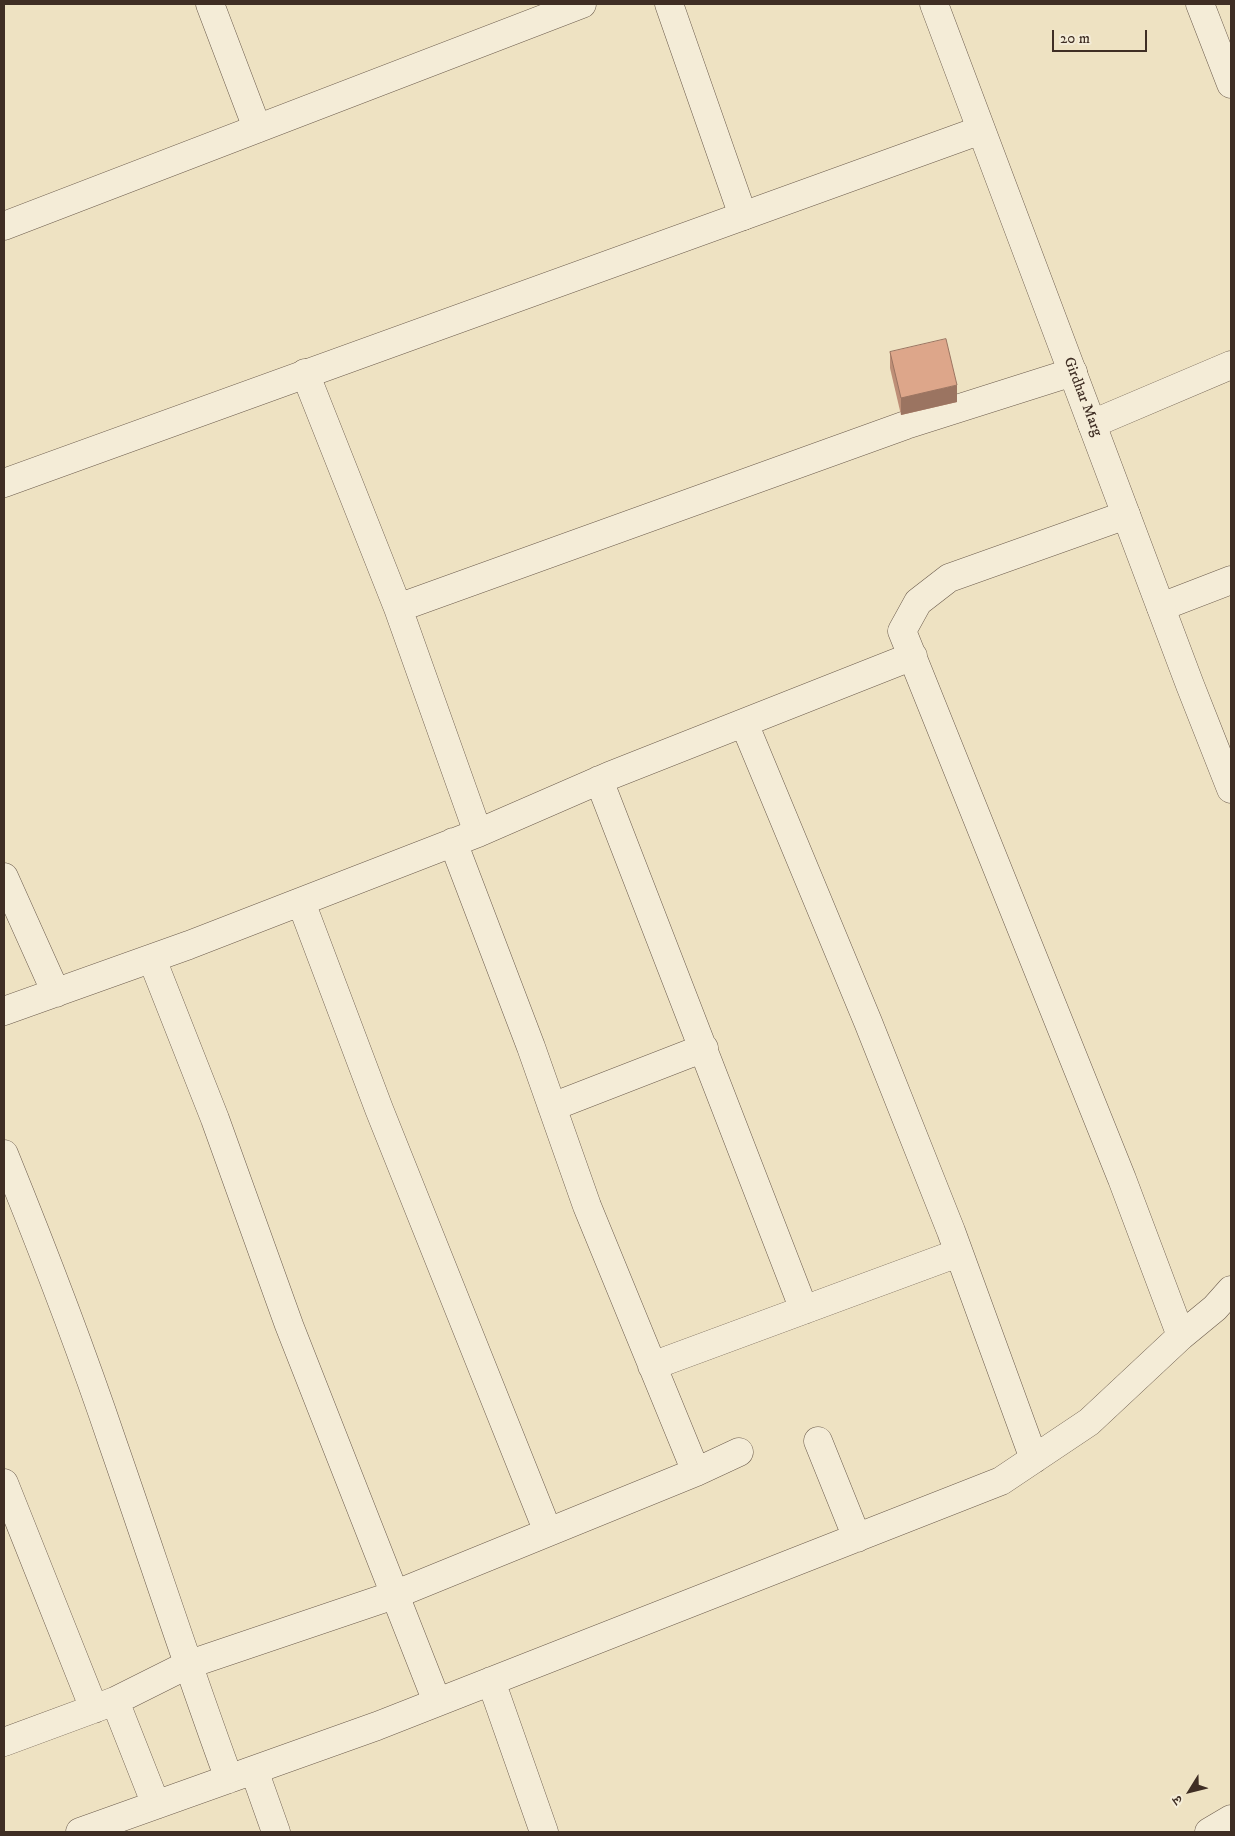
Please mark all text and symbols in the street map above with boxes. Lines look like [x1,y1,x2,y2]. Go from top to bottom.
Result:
scale bar [1055,20,1150,52]
text: 20 m [1060,29,1090,48]
street label: Girdhar Marg [1059,355,1105,439]
north arrow [1165,1766,1215,1816]
text: उ [1168,1792,1187,1808]

